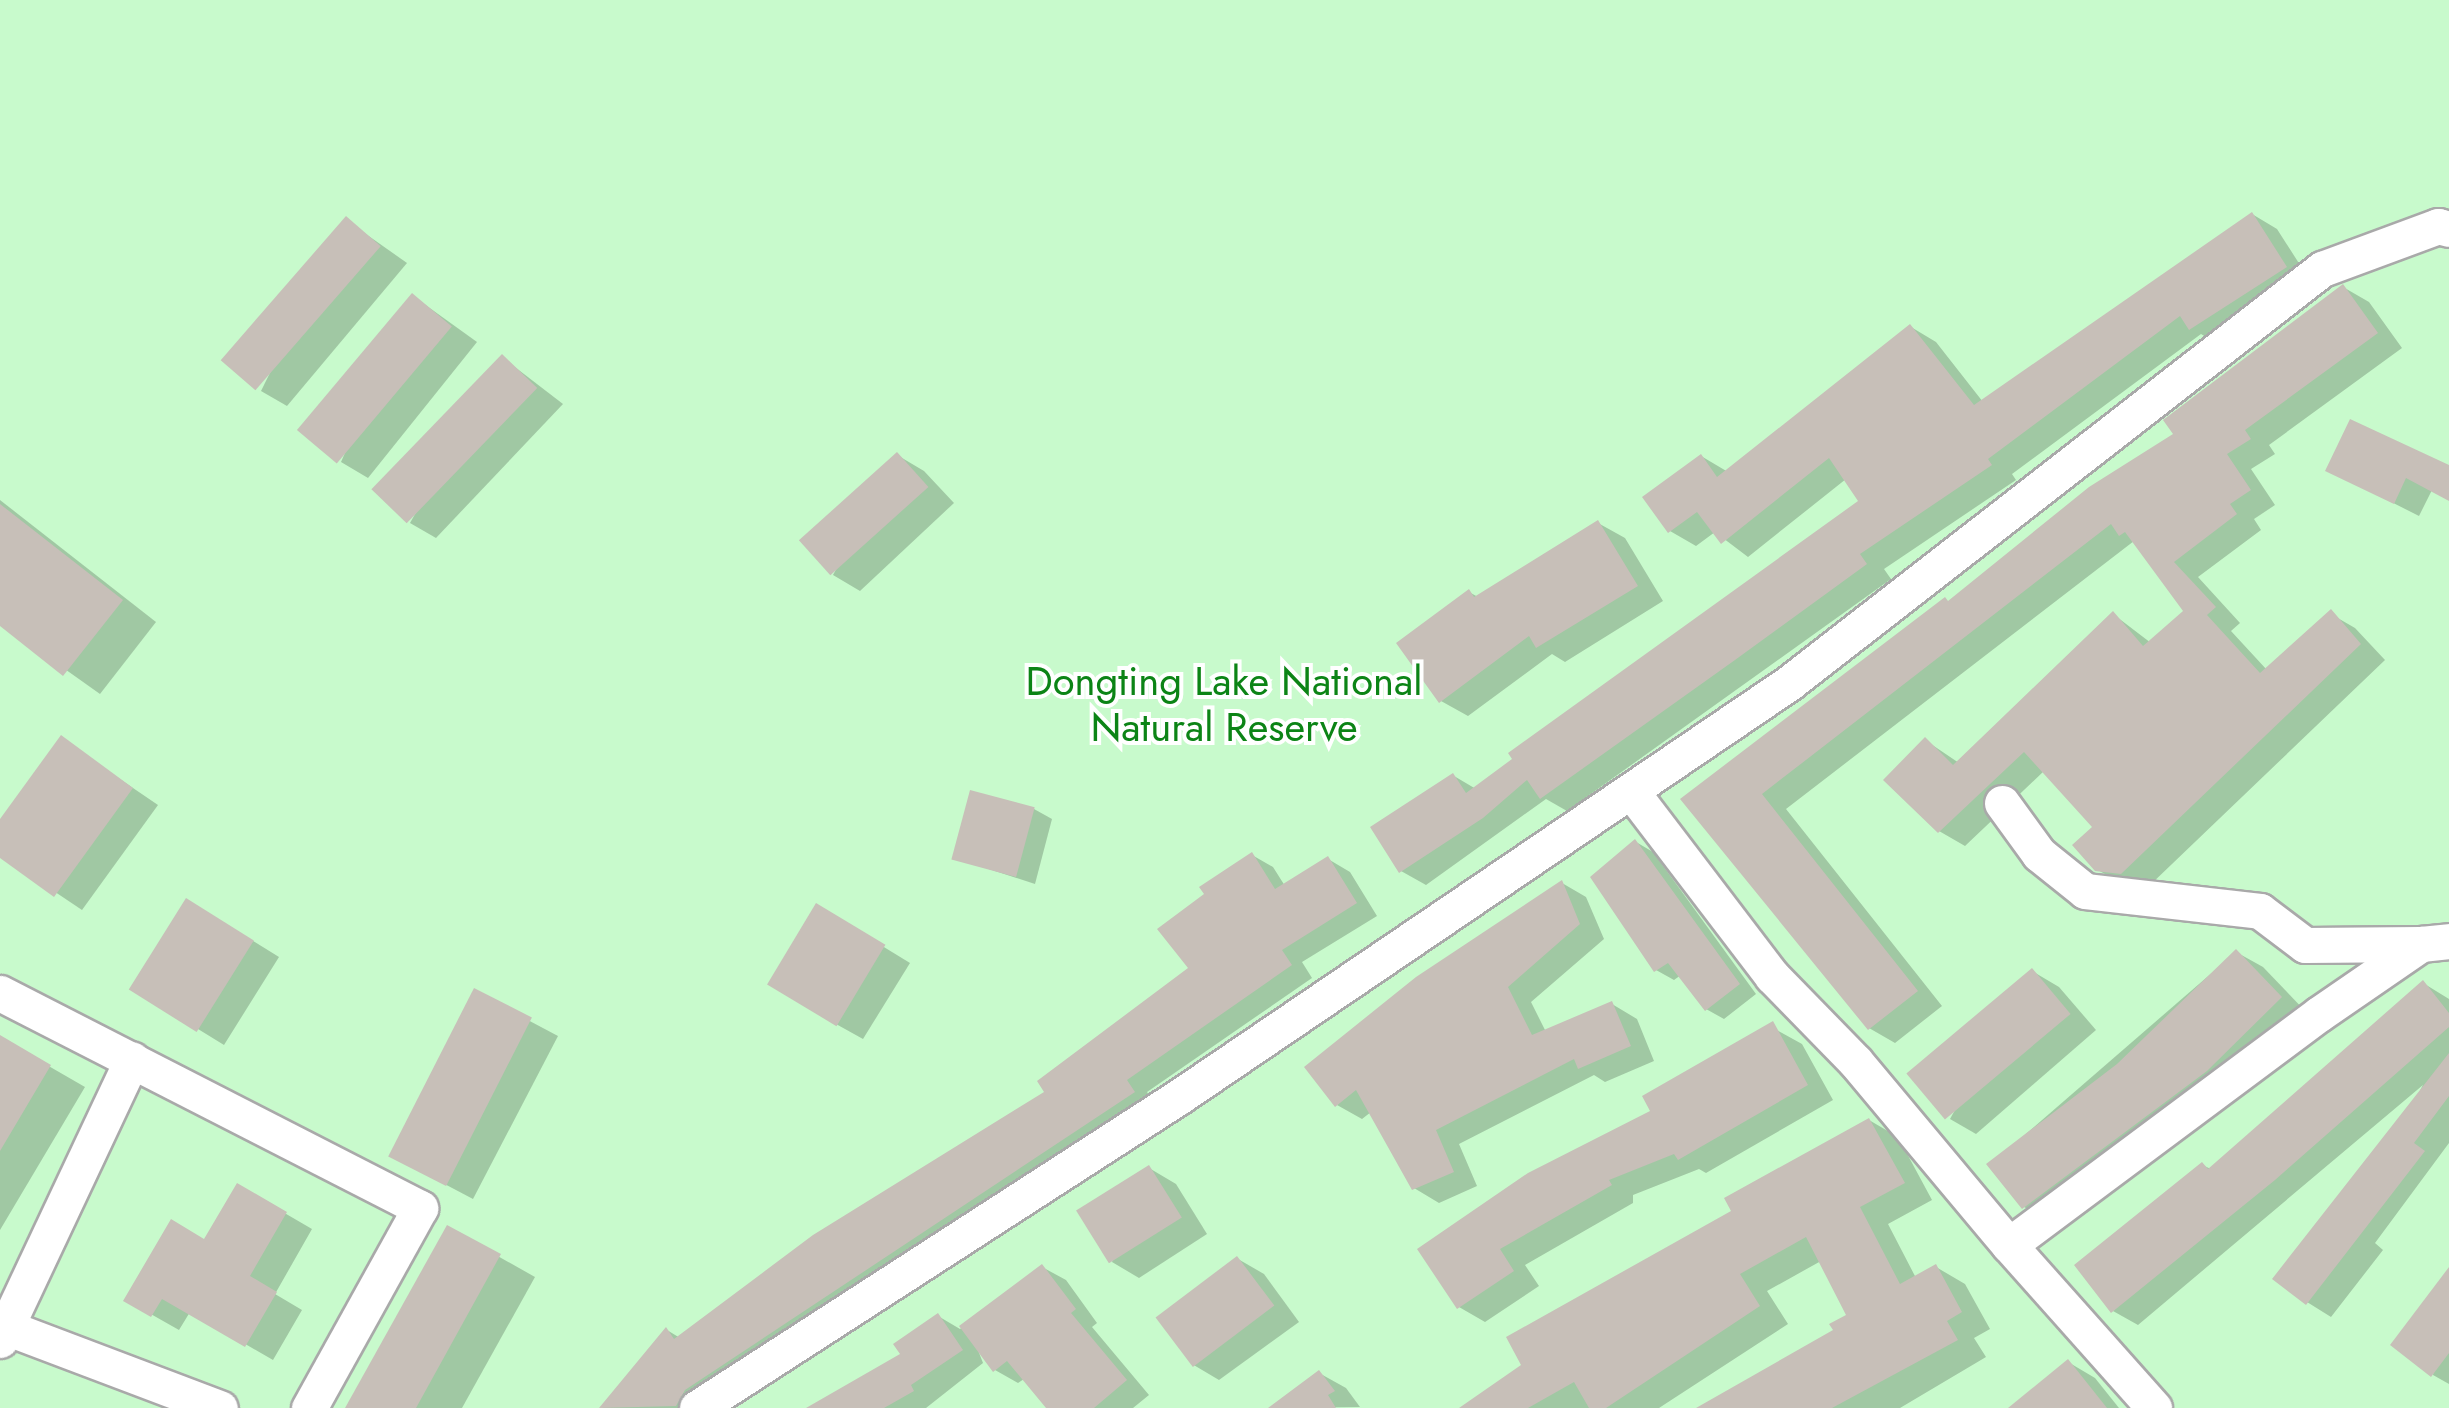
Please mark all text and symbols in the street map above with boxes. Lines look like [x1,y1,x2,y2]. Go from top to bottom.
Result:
park label: Dongting Lake National Natural Reserve [1026,657,1422,751]

